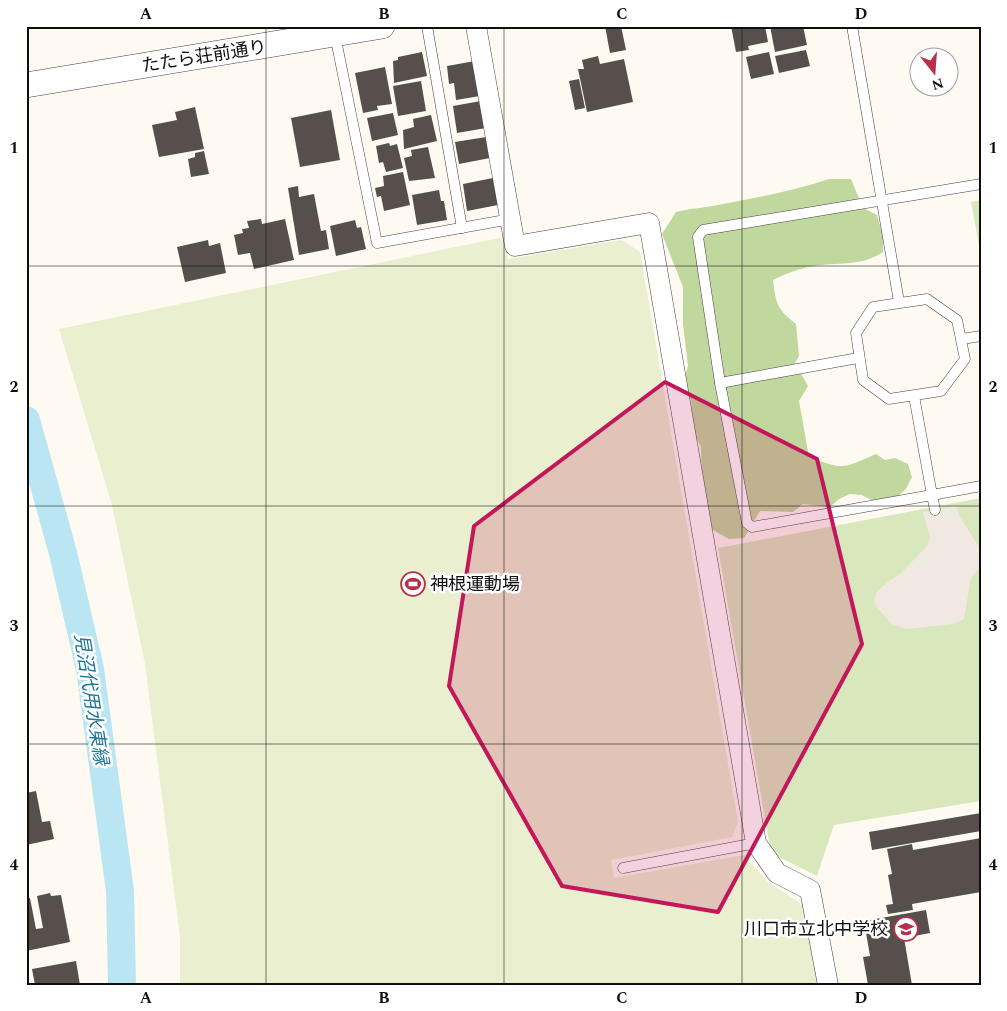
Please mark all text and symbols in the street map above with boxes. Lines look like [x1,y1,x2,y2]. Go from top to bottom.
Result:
text: A [140,2,153,26]
text: B [378,2,390,26]
text: C [616,2,628,26]
text: D [855,2,868,26]
street label: たたら荘前通り [140,33,268,80]
north arrow [910,48,960,98]
text: N [929,72,946,96]
text: 1 [10,136,18,160]
text: 1 [989,136,997,160]
text: 2 [10,375,19,399]
text: 2 [989,375,998,399]
sports icon: 神根運動場 [400,571,426,597]
place label: 神根運動場 [430,571,520,598]
text: 3 [10,614,19,638]
text: 3 [989,614,998,638]
water label: 見沼代用水東縁 [66,631,116,769]
text: 4 [10,853,19,877]
text: 4 [989,853,998,877]
place label: 川口市立北中学校 [744,916,888,943]
school or university icon: 川口市立北中学校 [893,916,919,942]
text: A [140,986,153,1010]
text: B [378,986,390,1010]
text: C [616,986,628,1010]
text: D [855,986,868,1010]

